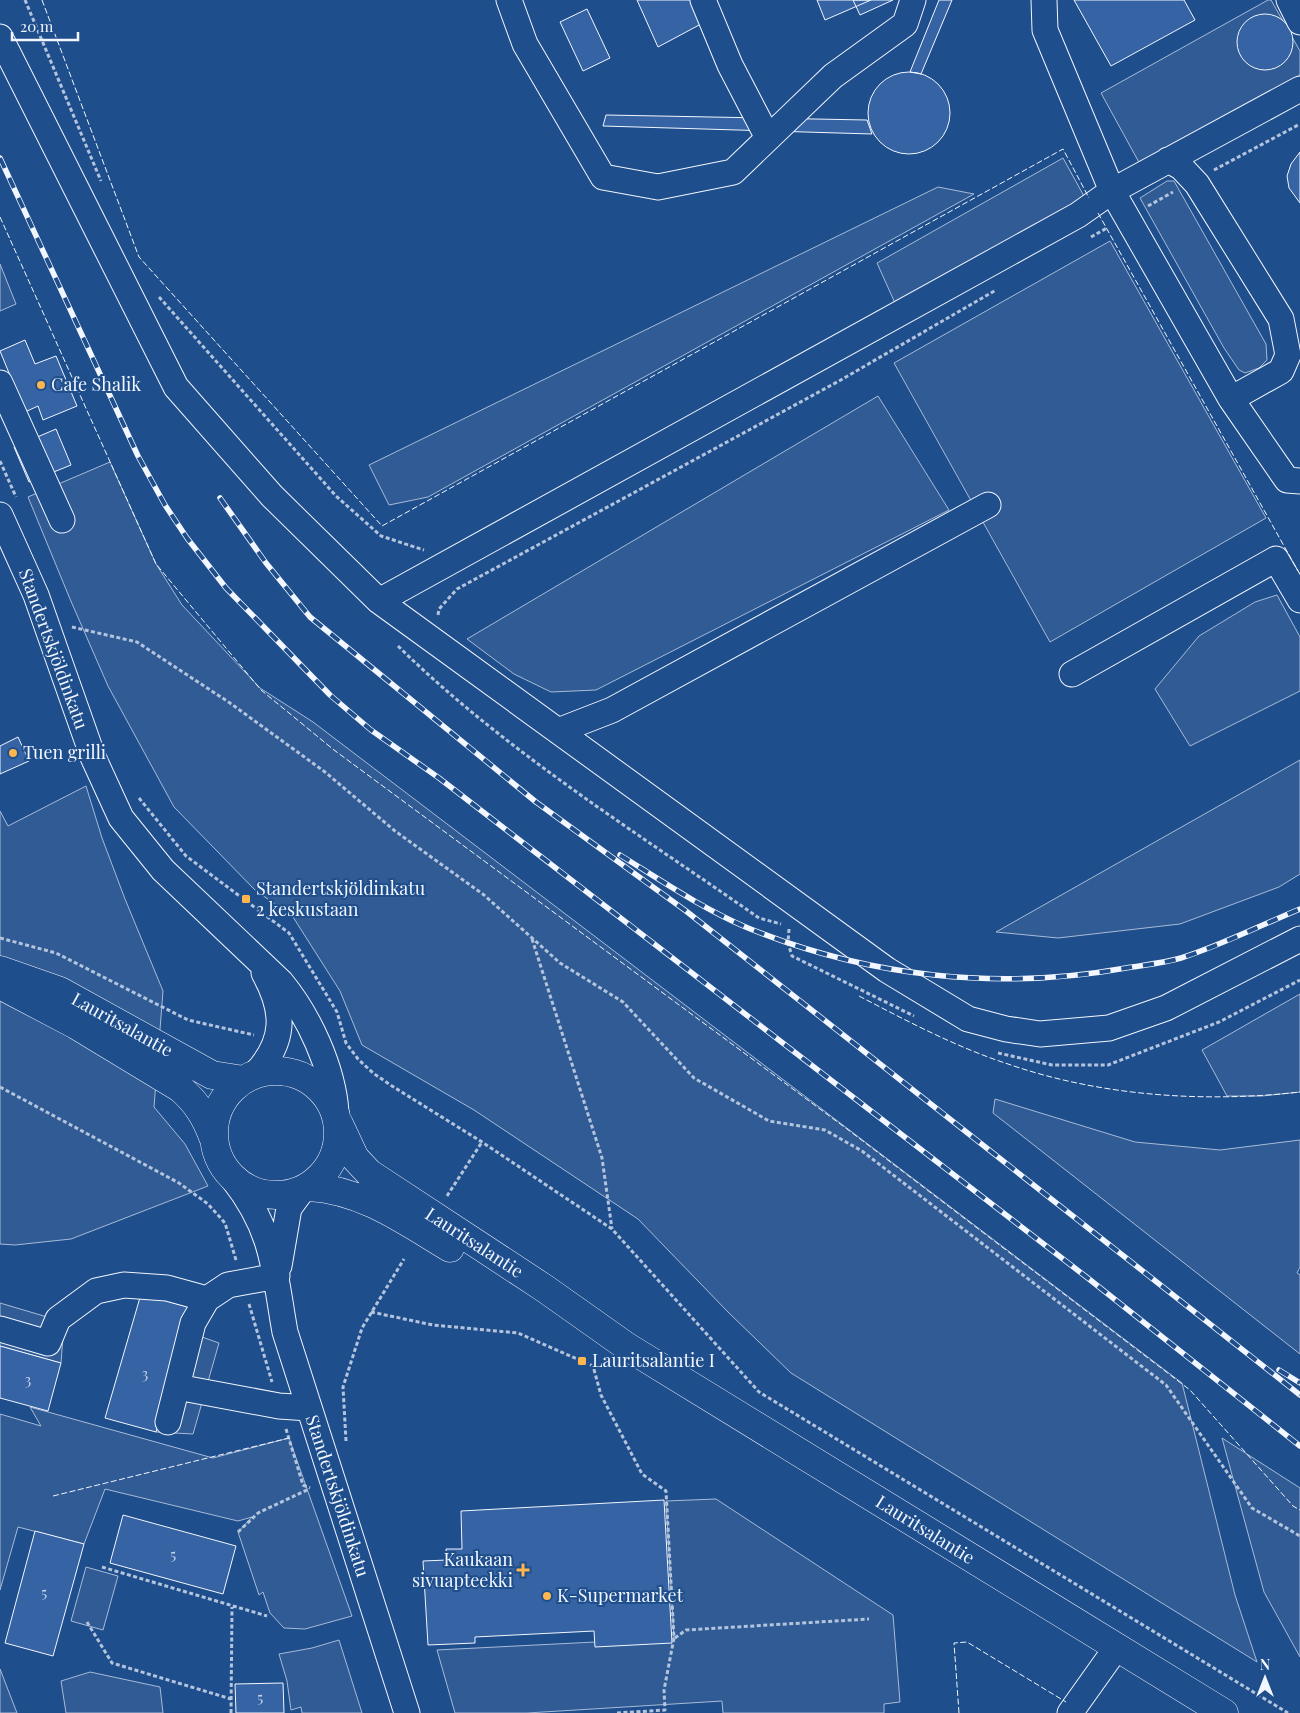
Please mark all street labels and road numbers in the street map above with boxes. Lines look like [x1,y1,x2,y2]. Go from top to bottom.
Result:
street label: Standertskjöldinkatu [14,565,94,733]
street label: Lauritsalantie [68,986,177,1062]
street label: Lauritsalantie [421,1202,528,1283]
street label: Standertskjöldinkatu [300,1412,376,1580]
street label: Lauritsalantie [872,1489,980,1569]

